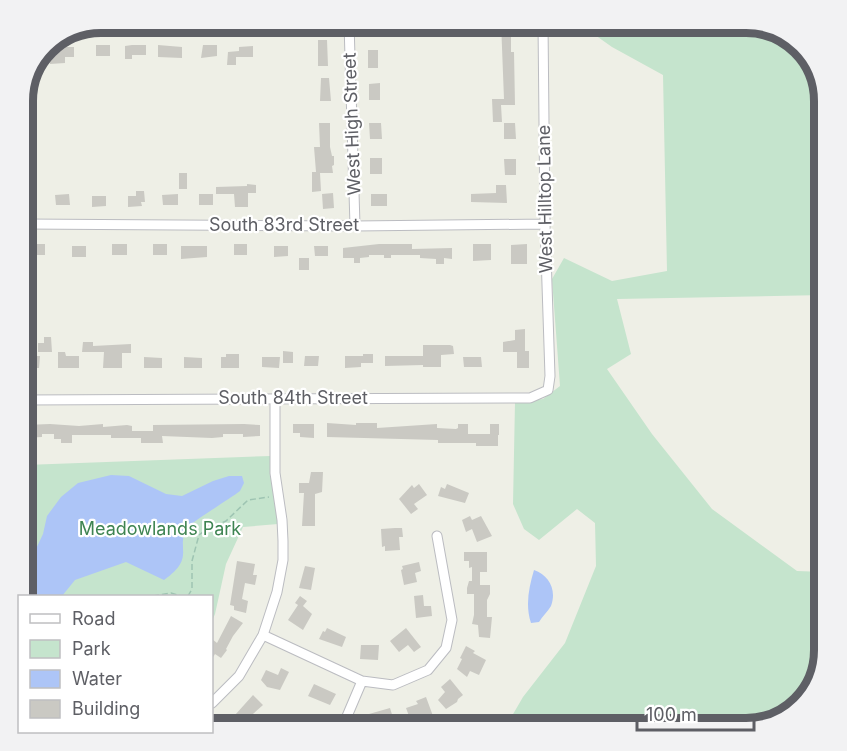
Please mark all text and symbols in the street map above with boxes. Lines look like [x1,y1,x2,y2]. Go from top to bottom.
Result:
street label: West High Street [339,52,364,196]
street label: West Hilltop Lane [533,125,556,273]
street label: South 83rd Street [209,214,359,235]
street label: South 84th Street [218,387,368,408]
park label: Meadowlands Park [79,518,241,539]
legend [18,595,213,733]
text: Road [72,608,115,629]
text: Park [72,638,111,659]
text: Water [72,668,122,689]
scale bar [637,694,754,732]
text: Building [72,698,140,719]
text: 100 m [646,704,697,725]

